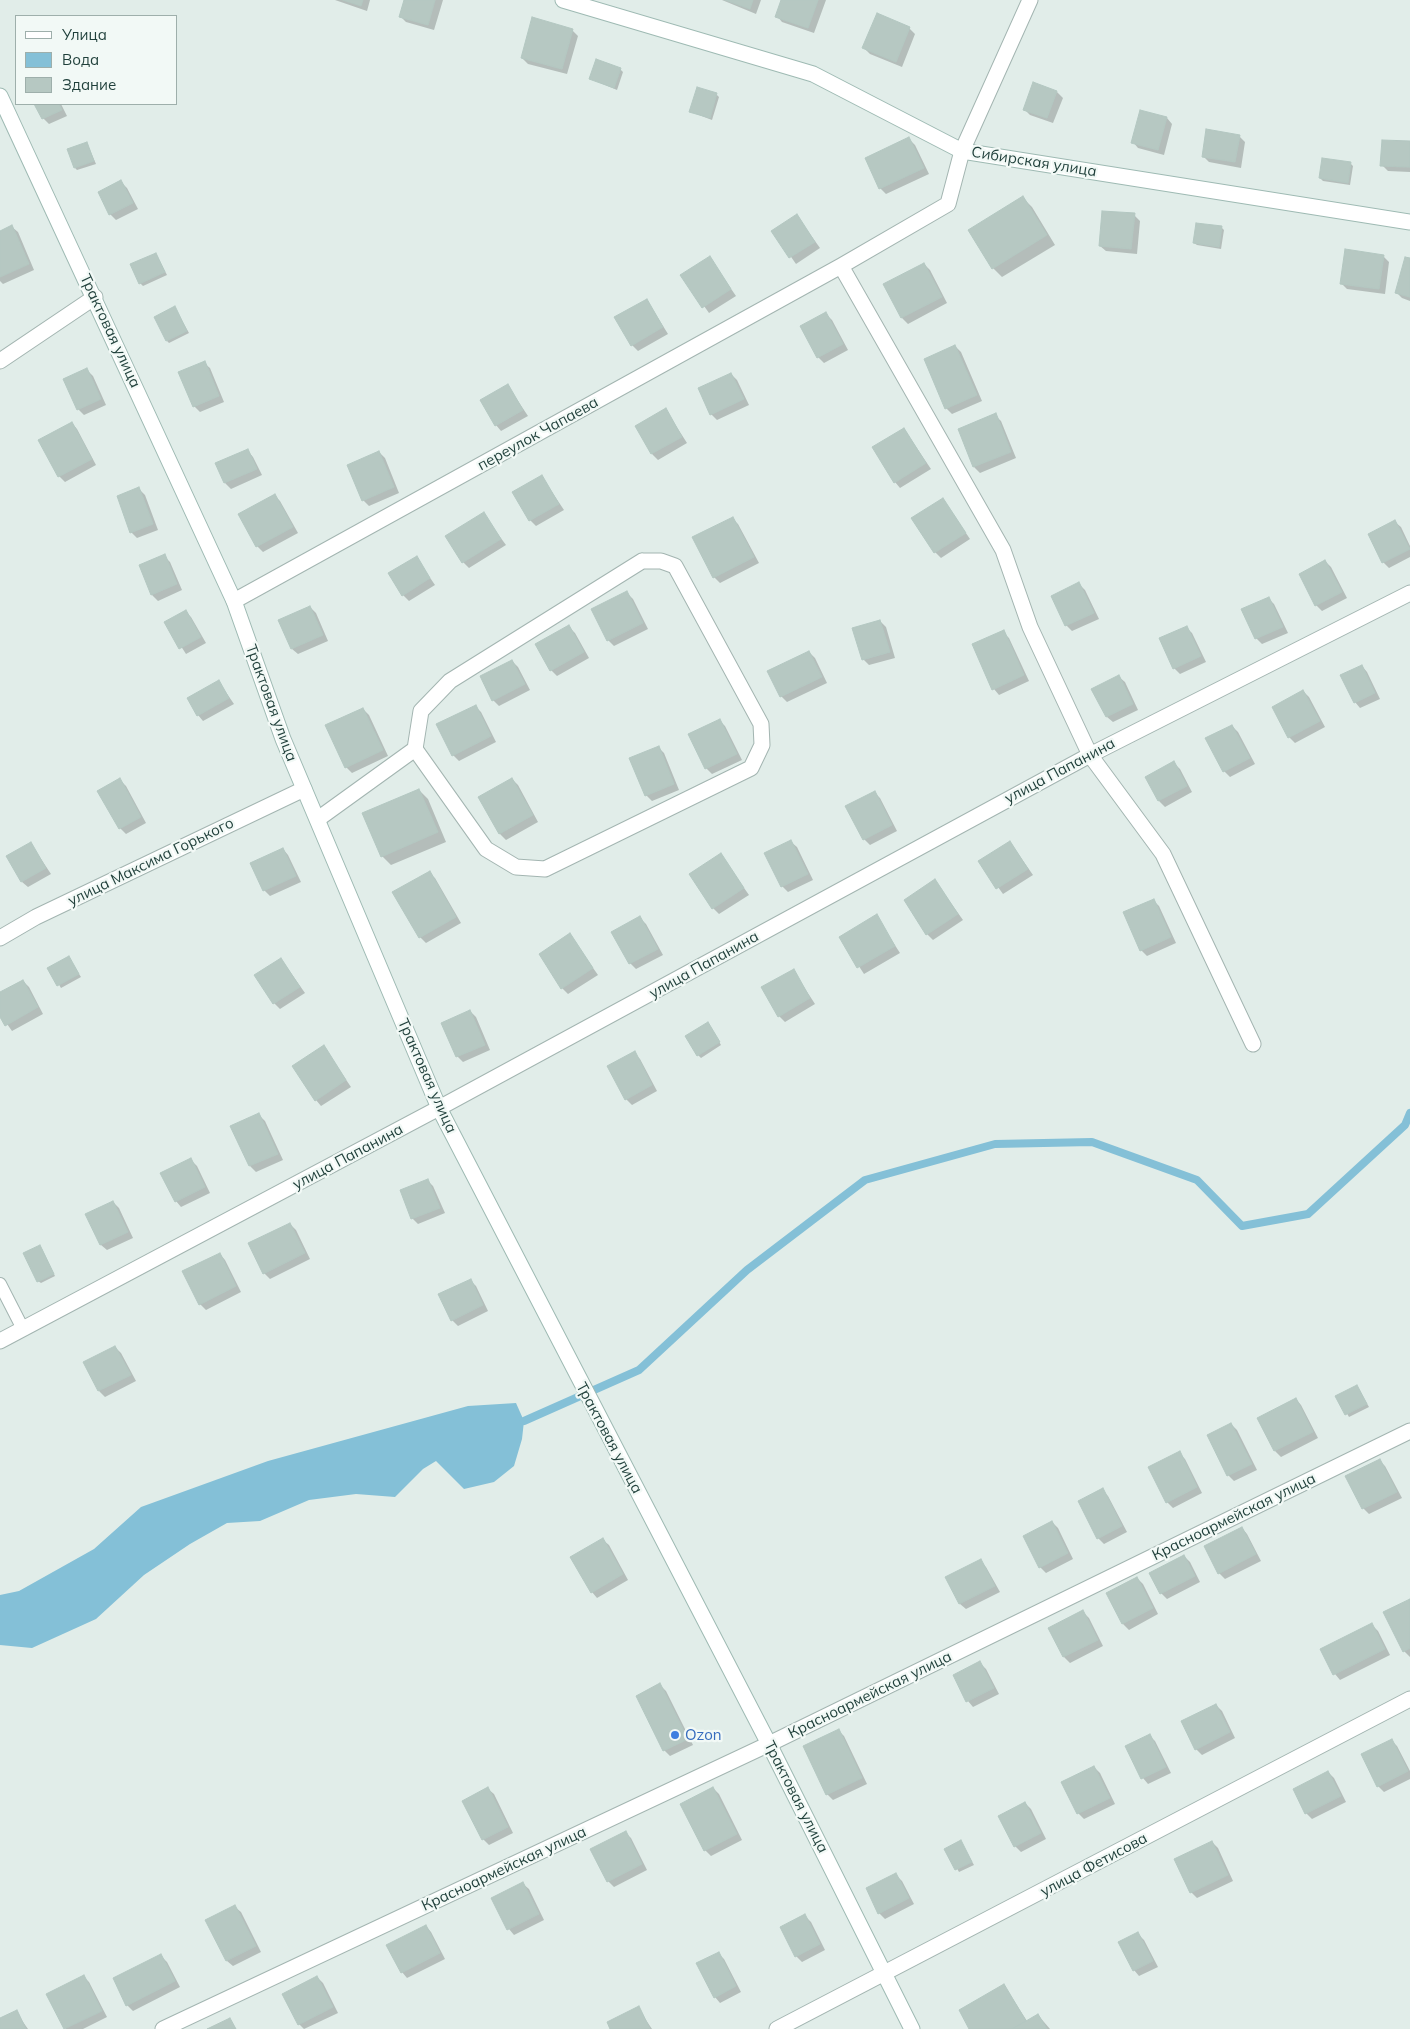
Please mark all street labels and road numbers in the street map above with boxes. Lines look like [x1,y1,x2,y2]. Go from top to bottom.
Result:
street label: Сибирская улица [970,143,1098,181]
street label: Трактовая улица [76,271,144,391]
street label: переулок Чапаева [475,393,601,475]
street label: Трактовая улица [241,642,301,764]
street label: улица Папанина [1002,734,1118,808]
street label: улица Максима Горького [65,814,237,910]
street label: улица Папанина [646,927,762,1003]
street label: Трактовая улица [394,1016,460,1136]
street label: улица Папанина [290,1120,406,1194]
street label: Трактовая улица [572,1379,646,1497]
street label: Красноармейская улица [1149,1470,1319,1564]
street label: Красноармейская улица [785,1648,955,1742]
street label: Трактовая улица [760,1738,832,1856]
street label: Красноармейская улица [419,1823,589,1915]
street label: улица Фетисова [1037,1829,1151,1901]

